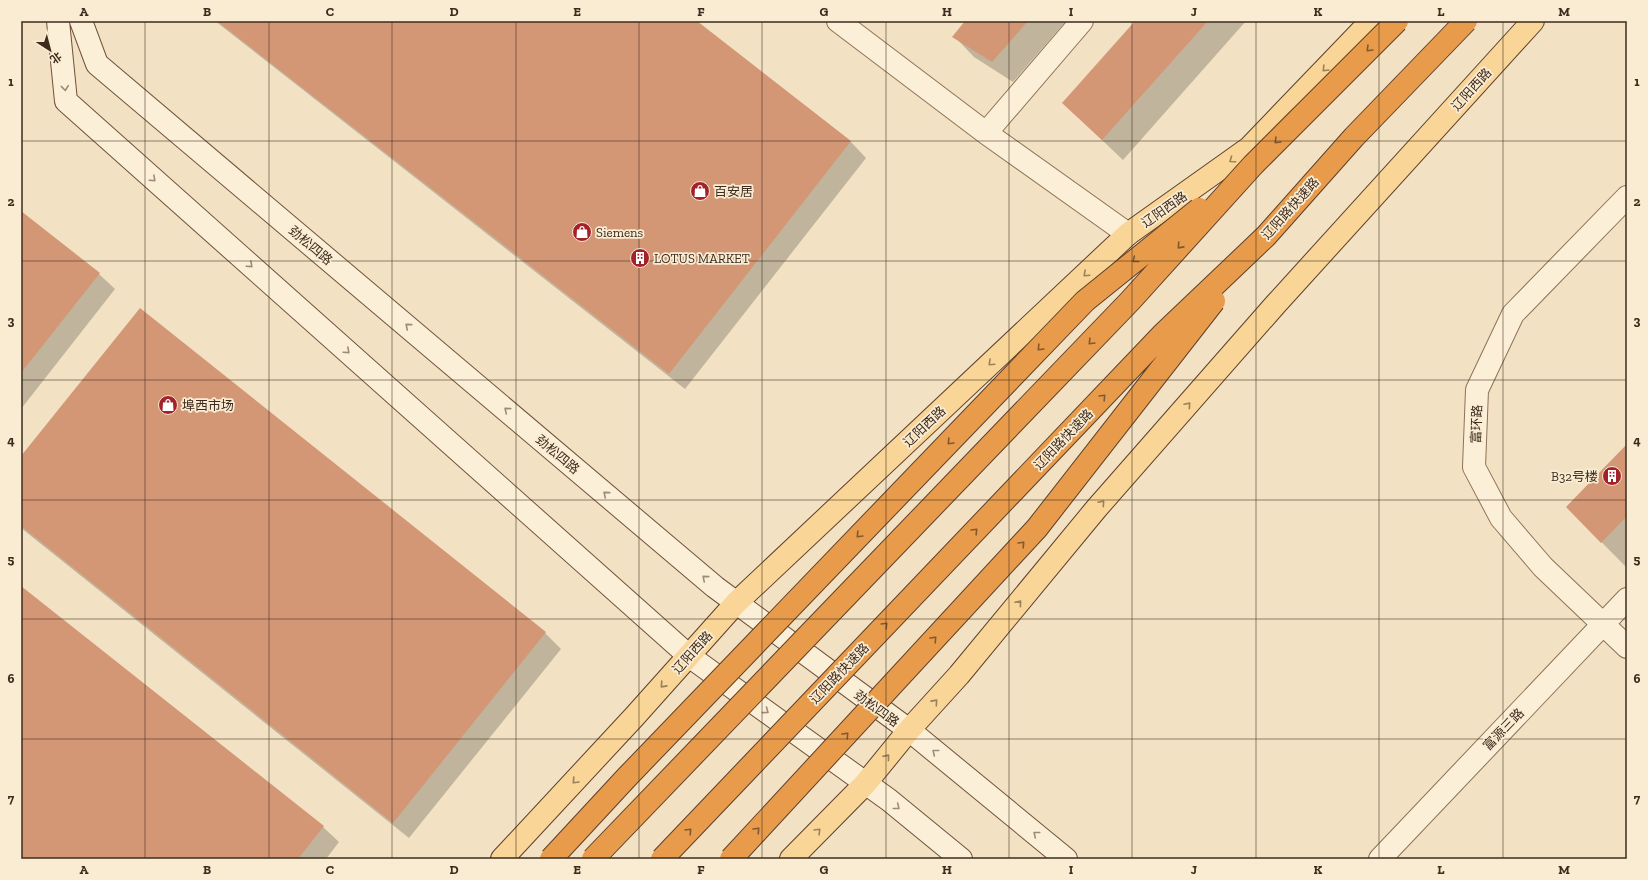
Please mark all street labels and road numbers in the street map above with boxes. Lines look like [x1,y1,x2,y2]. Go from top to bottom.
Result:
street label: 辽阳西路 [1448,65,1494,114]
street label: 辽阳路快速路 [1259,174,1322,242]
street label: 辽阳西路 [1139,188,1190,230]
street label: 劲松四路 [286,223,335,268]
street label: 辽阳西路 [900,403,948,450]
street label: 富环路 [1468,404,1485,444]
street label: 辽阳路快速路 [1031,406,1096,473]
street label: 劲松四路 [533,432,582,477]
street label: 辽阳西路 [669,628,715,677]
street label: 辽阳路快速路 [807,640,872,707]
street label: 劲松四路 [851,687,902,730]
street label: 富源三路 [1480,705,1527,753]

